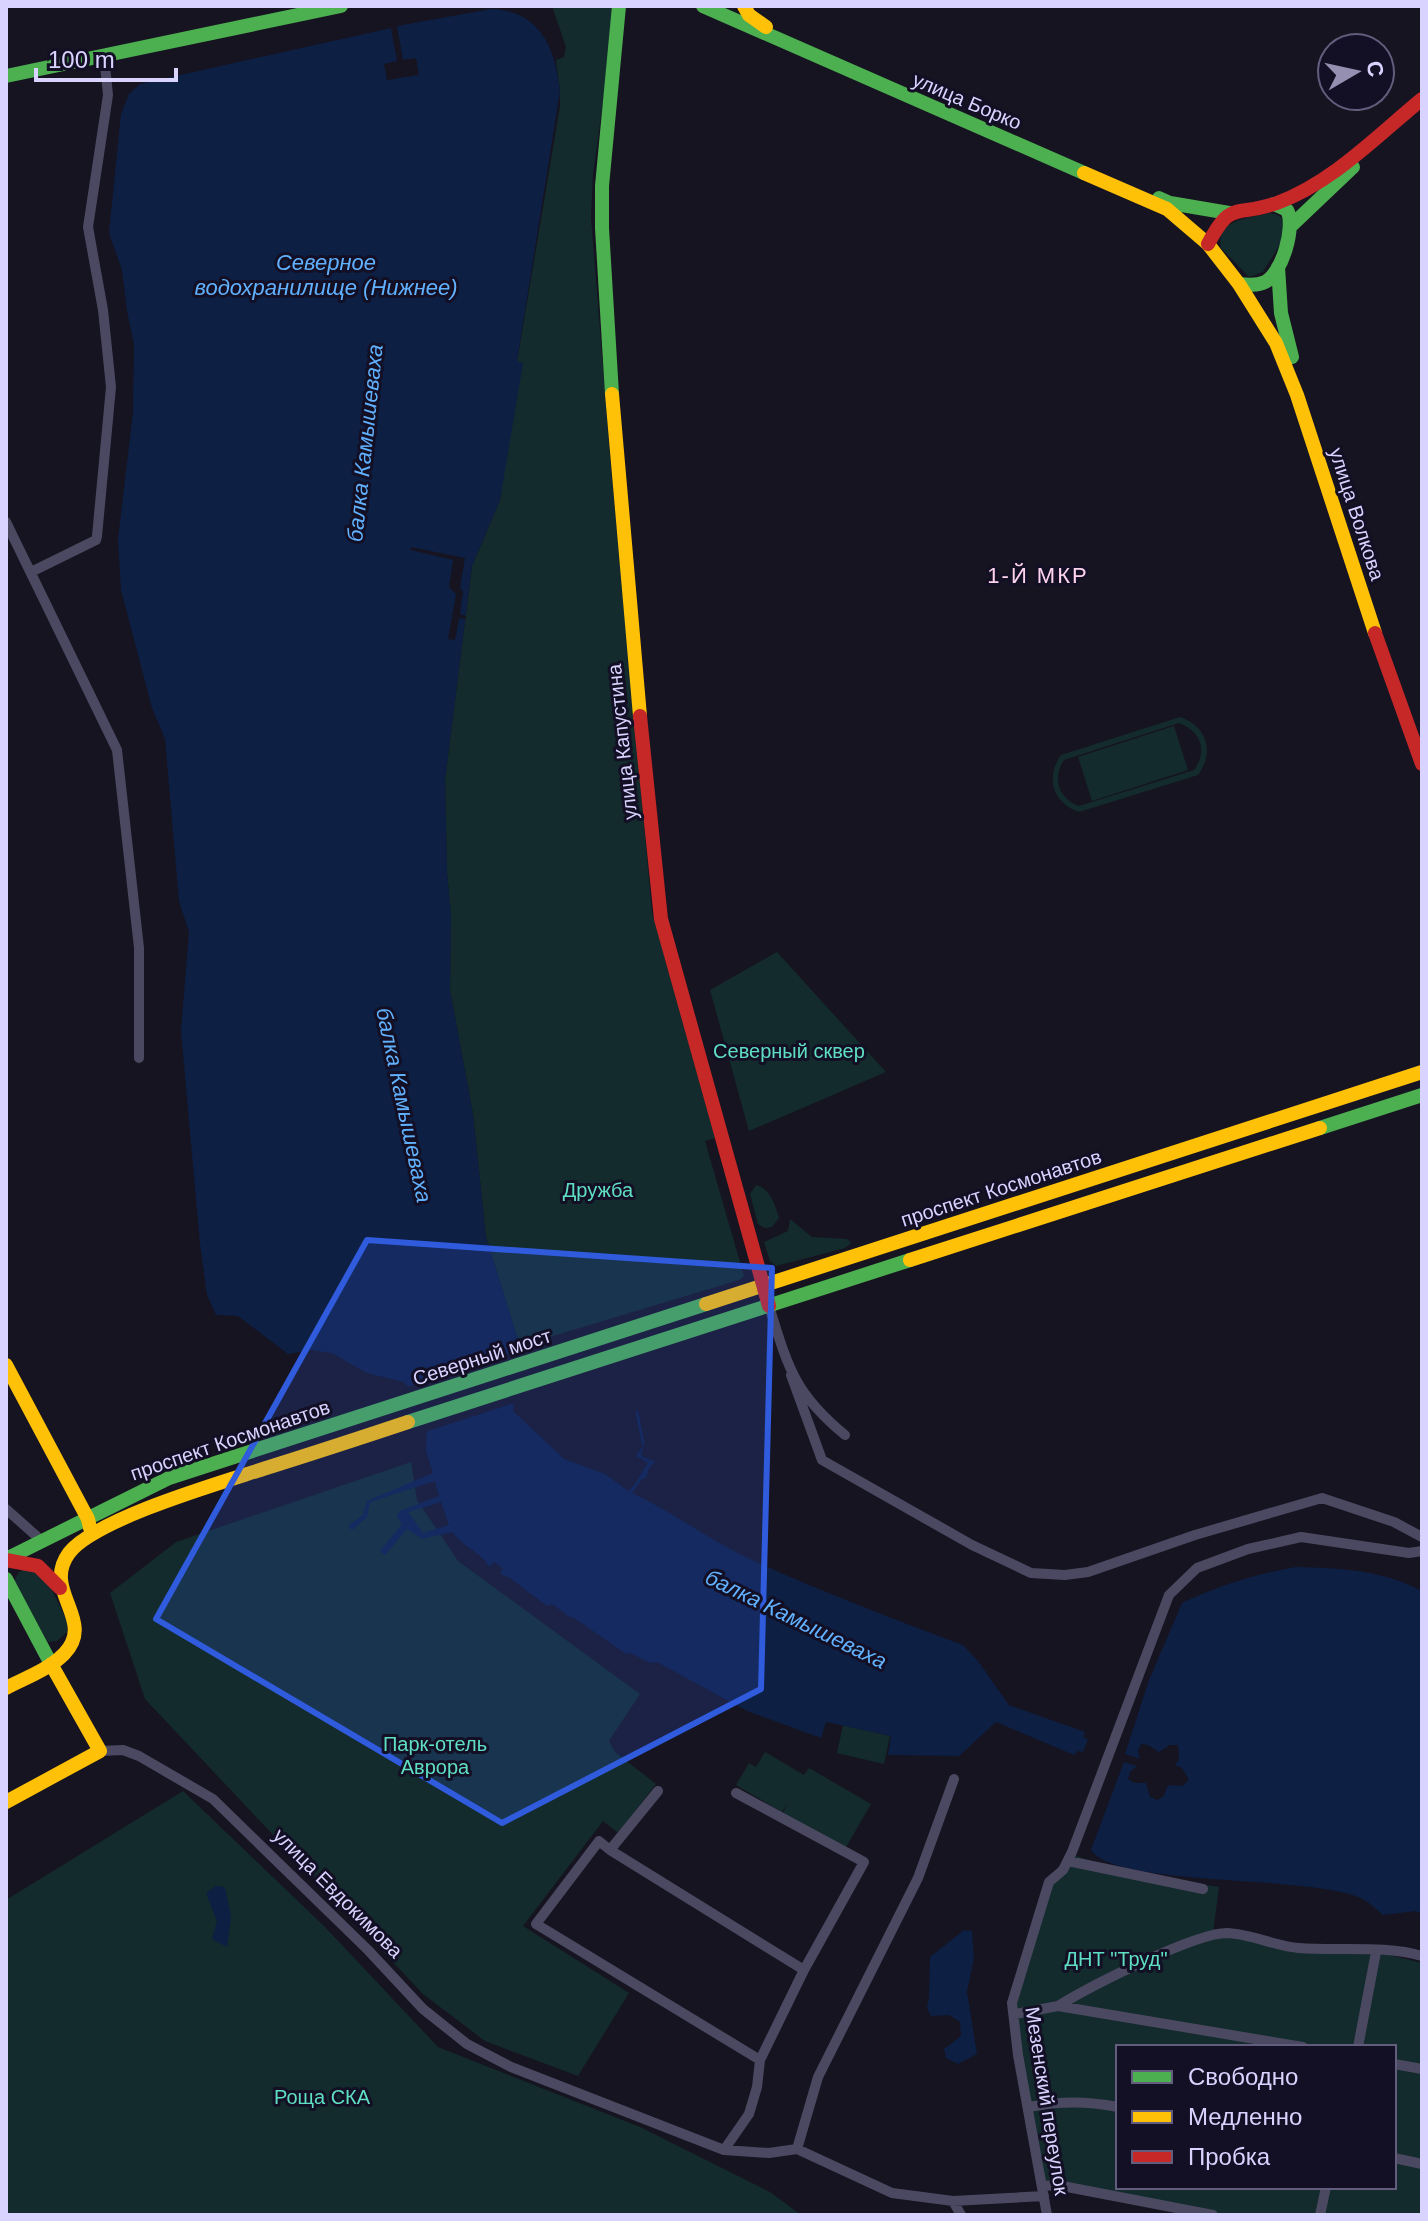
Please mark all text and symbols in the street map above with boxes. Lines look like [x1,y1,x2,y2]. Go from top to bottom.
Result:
scale bar [36,32,176,82]
north arrow [1316,32,1396,112]
text: 100 m [48,46,115,73]
text: С [1362,59,1389,79]
street label: улица Борко [909,68,1025,134]
water label: Северное водохранилище (Нижнее) [194,250,458,300]
water label: балка Камышеваха [342,343,388,543]
street label: улица Волкова [1325,445,1389,584]
district label: 1-Й МКР [987,563,1089,588]
street label: улица Капустина [603,662,641,821]
water label: балка Камышеваха [371,1005,437,1205]
park label: Северный сквер [713,1040,865,1062]
street label: проспект Космонавтов [898,1145,1104,1231]
park label: Дружба [563,1179,634,1201]
street label: Северный мост [410,1324,554,1390]
street label: проспект Космонавтов [127,1396,333,1484]
water label: балка Камышеваха [701,1564,891,1674]
park label: Парк-отель Аврора [383,1733,487,1778]
street label: улица Евдокимова [269,1824,408,1963]
park label: ДНТ "Труд" [1065,1948,1167,1970]
street label: Мезенский переулок [1021,2005,1073,2197]
legend [1116,2045,1396,2189]
text: Свободно [1188,2063,1298,2090]
park label: Роща СКА [274,2086,371,2108]
text: Медленно [1188,2103,1302,2130]
text: Пробка [1188,2143,1271,2170]

